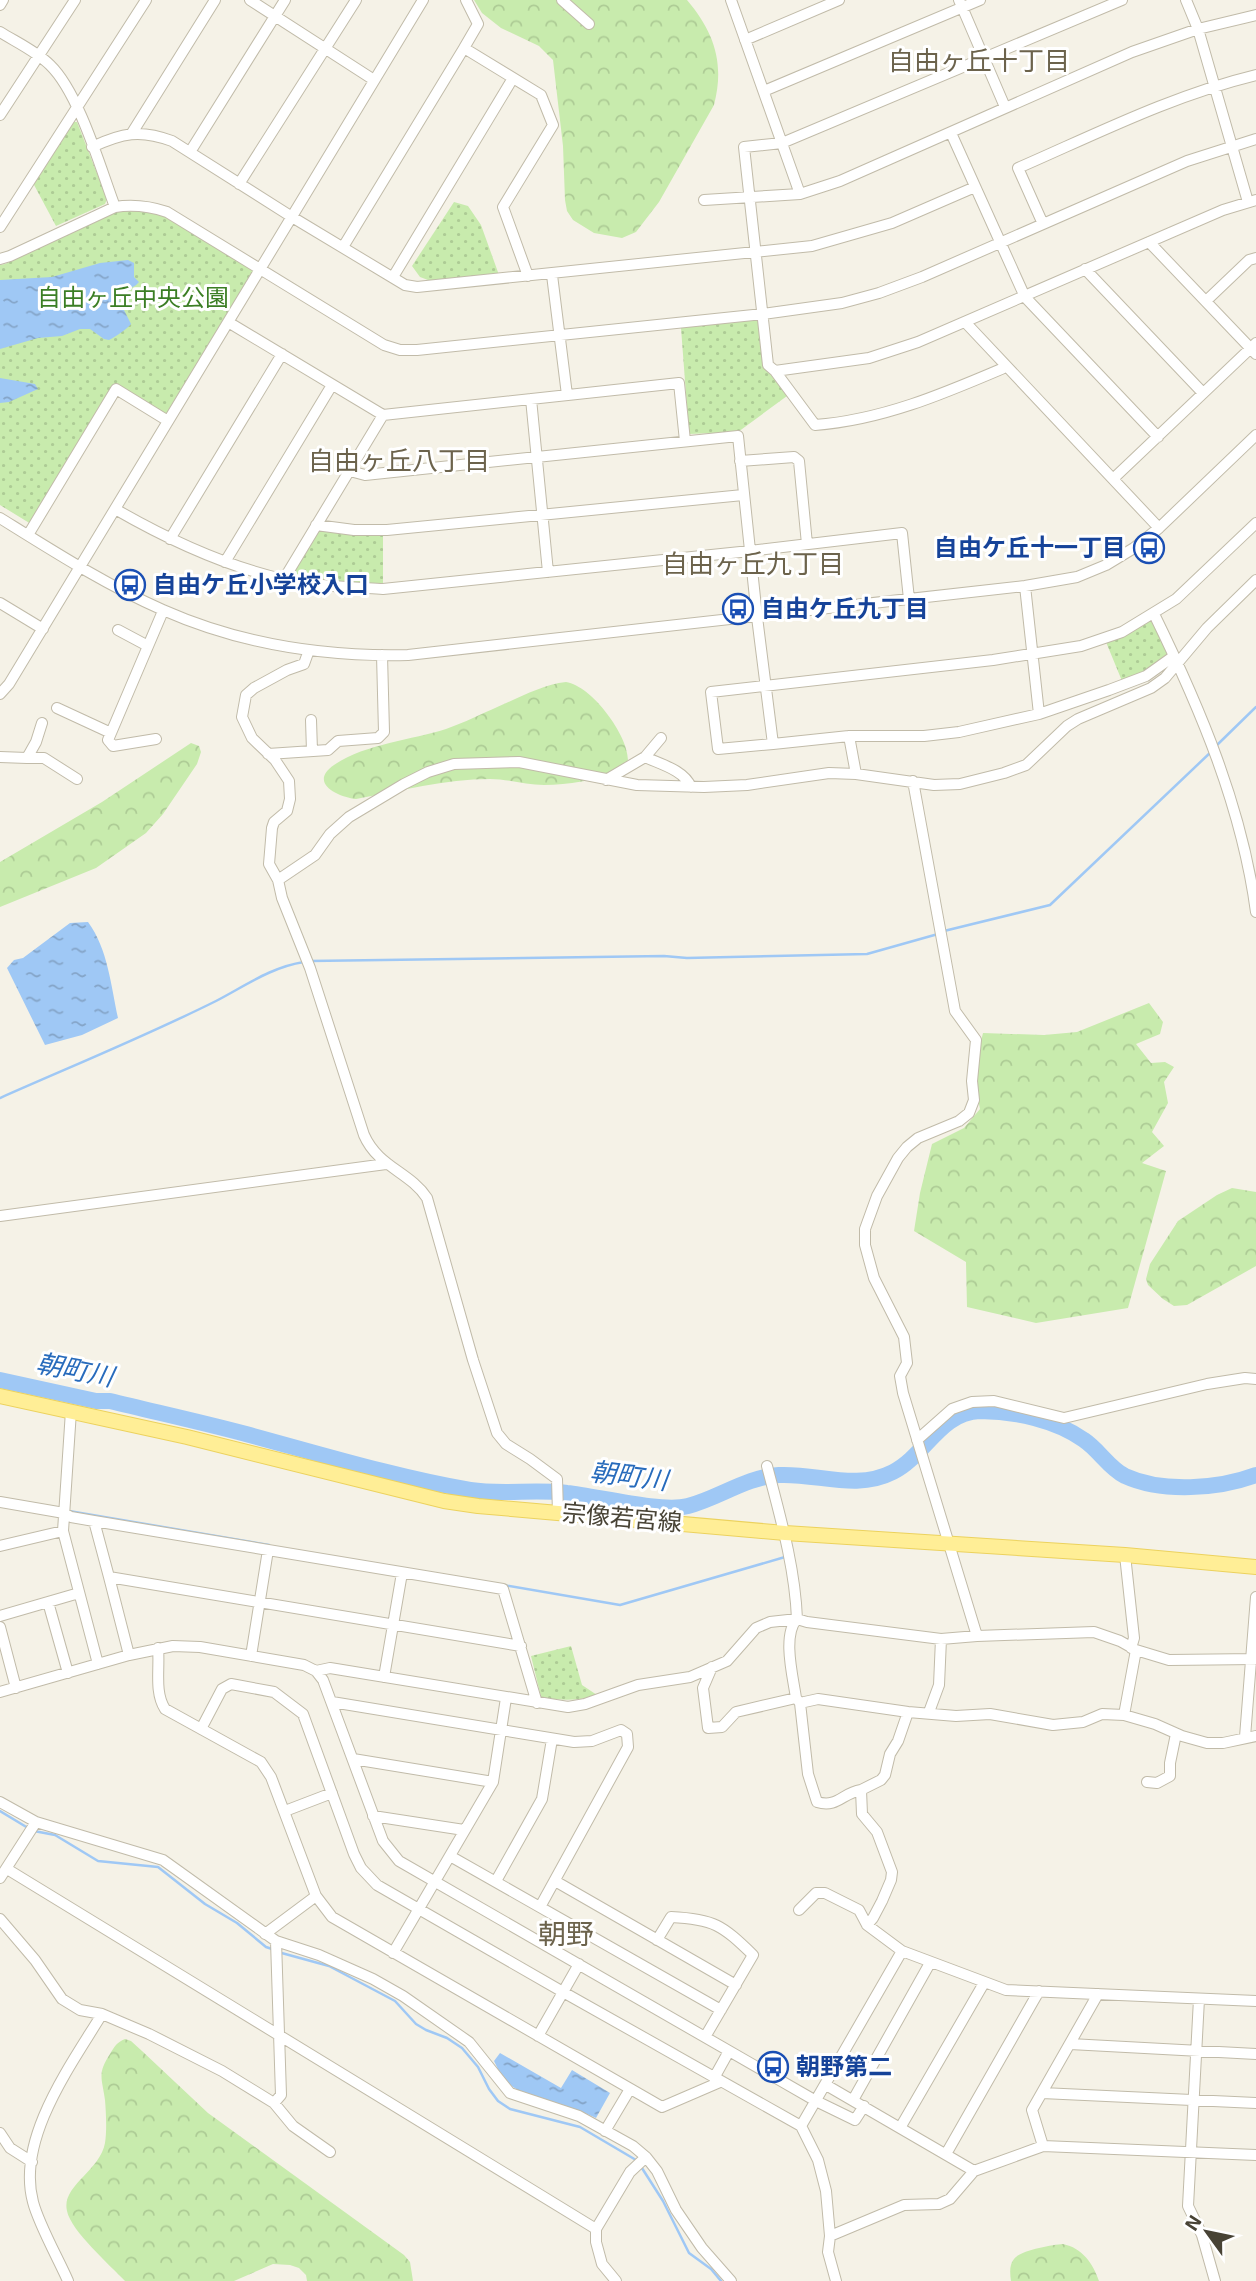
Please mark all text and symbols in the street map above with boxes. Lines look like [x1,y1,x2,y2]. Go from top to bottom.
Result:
district label: 自由ヶ丘十丁目 [888,44,1070,75]
park label: 自由ヶ丘中央公園 [37,282,229,311]
district label: 自由ヶ丘八丁目 [308,444,490,475]
bus stop icon: 自由ケ丘十一丁目 [1132,531,1166,565]
place label: 自由ケ丘十一丁目 [934,532,1126,561]
district label: 自由ヶ丘九丁目 [662,547,844,578]
bus stop icon: 自由ケ丘小学校入口 [113,568,147,602]
place label: 自由ケ丘小学校入口 [153,569,369,598]
bus stop icon: 自由ケ丘九丁目 [721,592,755,626]
place label: 自由ケ丘九丁目 [761,593,929,622]
water label: 朝町川 [34,1346,119,1392]
water label: 朝町川 [589,1454,673,1495]
street label: 宗像若宮線 [561,1497,683,1536]
district label: 朝野 [538,1916,594,1950]
bus stop icon: 朝野第二 [756,2050,790,2084]
place label: 朝野第二 [796,2051,892,2080]
north arrow [1172,2197,1242,2267]
text: N [1179,2210,1206,2234]

